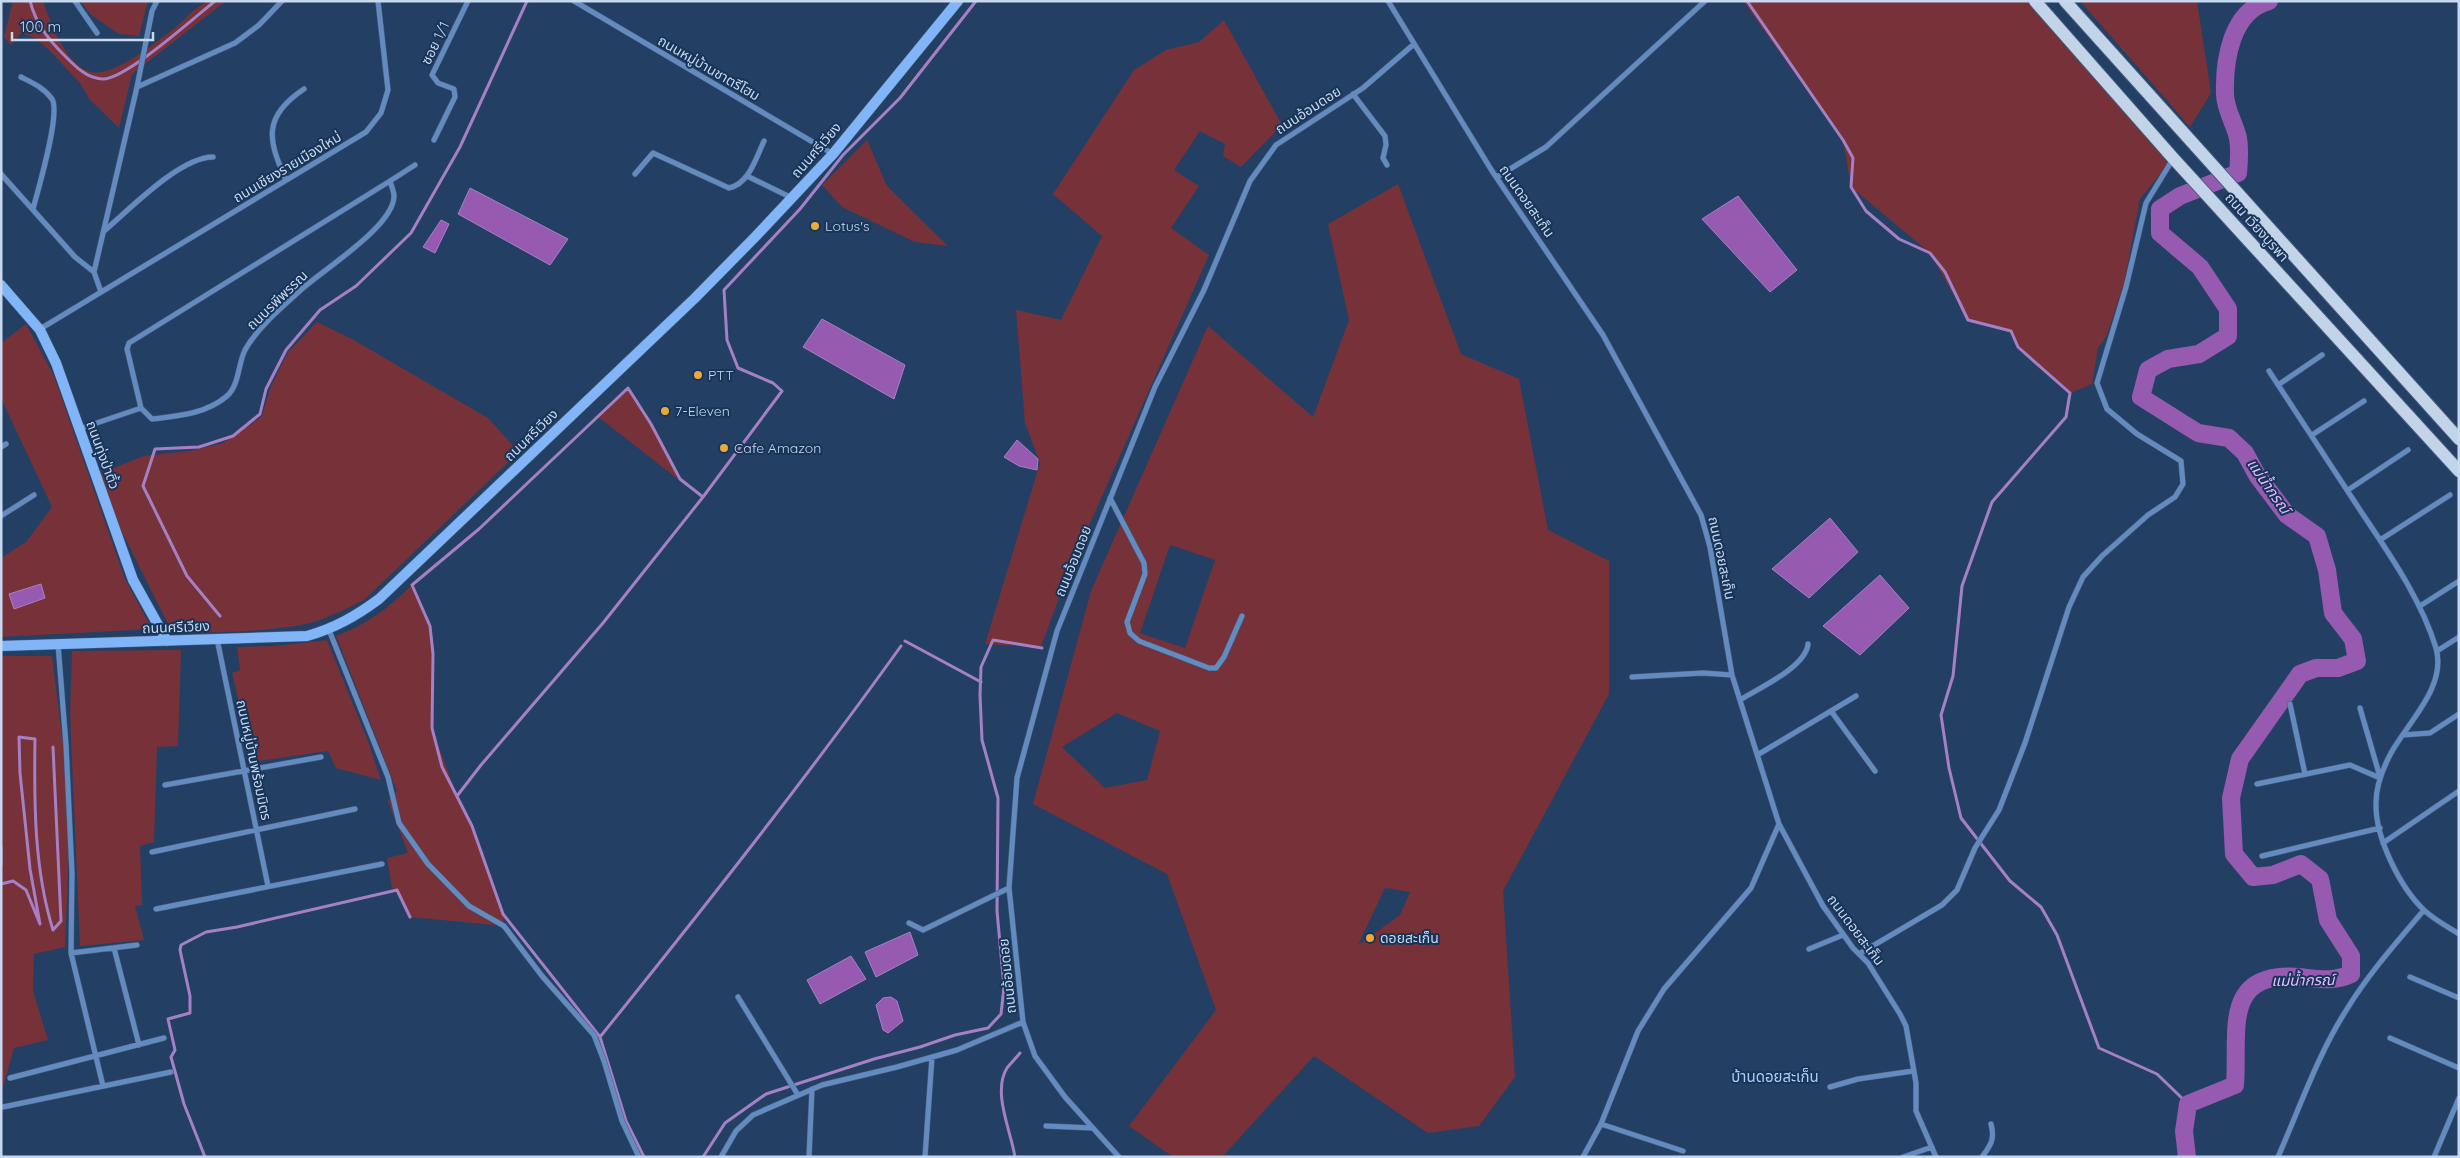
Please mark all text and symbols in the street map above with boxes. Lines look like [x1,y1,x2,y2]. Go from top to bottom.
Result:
scale bar [12,10,154,42]
text: 100 m [20,17,61,36]
street label: ซอย 1/1 [417,19,453,67]
street label: ถนนหมู่บ้านชาตรีโฮม [655,31,763,105]
street label: ถนนอ้อมดอย [1272,82,1344,138]
street label: ถนนศรีเวียง [787,118,845,182]
street label: ถนนเชียงรายเมืองใหม่ [230,128,344,206]
street label: ถนนดอยสะเก็น [1495,161,1559,241]
street label: ถนน เวียงบูรพา [2221,189,2293,265]
place label: Lotus's [825,217,869,235]
marker: Lotus's [809,220,821,232]
street label: ถนนรพีพรรณ [243,266,311,334]
place label: PTT [708,366,734,384]
marker: PTT [692,369,704,381]
place label: 7-Eleven [675,402,730,420]
street label: ถนนศรีเวียง [500,405,562,465]
marker: 7-Eleven [659,405,671,417]
street label: ถนนทุ่งป่าติ้ว [82,418,124,492]
place label: Cafe Amazon [734,439,821,457]
marker: Cafe Amazon [718,442,730,454]
water label: แม่น้ำกรณ์ [2243,454,2297,520]
street label: ถนนดอยสะเก็น [1704,515,1740,601]
street label: ถนนอ้อมดอย [1051,523,1095,599]
street label: ถนนศรีเวียง [142,617,210,637]
street label: ถนนหมู่บ้านพร้อมมิตร [232,698,276,822]
street label: ถนนดอยสะเก็น [1823,891,1889,969]
place label: ดอยสะเก็น [1380,929,1439,947]
marker: ดอยสะเก็น [1364,932,1376,944]
street label: ถนนอ้อมดอย [994,938,1020,1014]
water label: แม่น้ำกรณ์ [2271,969,2338,990]
district label: บ้านดอยสะเก็น [1731,1067,1819,1086]

